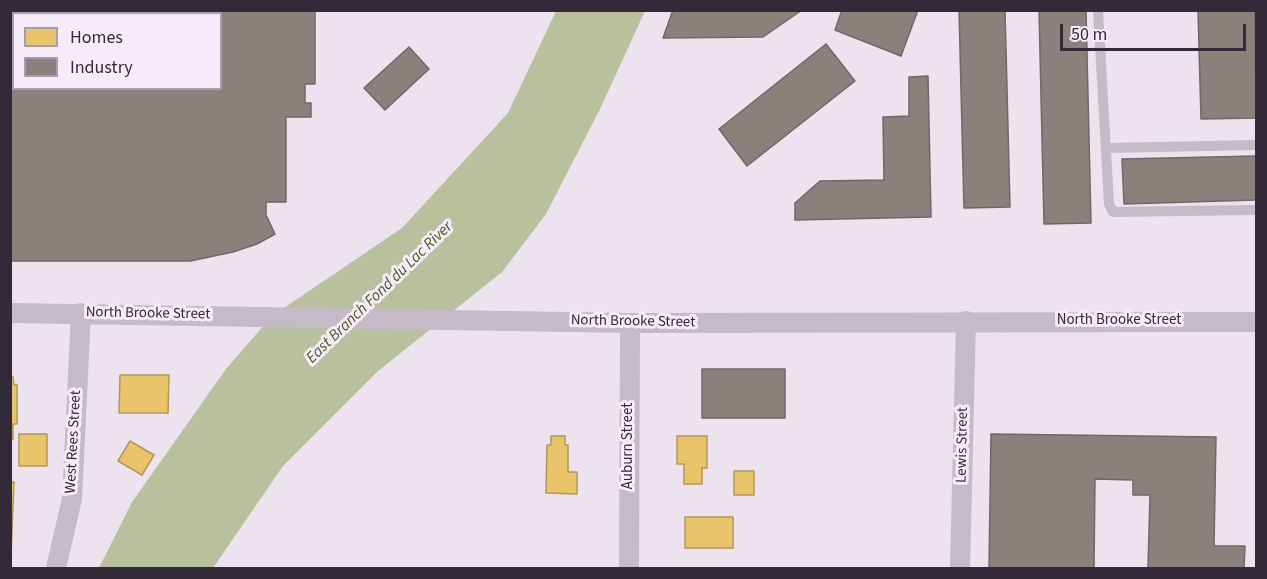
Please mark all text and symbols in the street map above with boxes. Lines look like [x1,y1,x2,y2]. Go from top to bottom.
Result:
legend [12,12,222,90]
scale bar [1063,12,1249,50]
text: 50 m [1071,22,1107,47]
text: Homes [70,25,123,50]
text: Industry [70,55,133,80]
water label: East Branch Fond du Lac River [303,218,457,368]
street label: North Brooke Street [86,304,210,324]
street label: North Brooke Street [571,312,695,332]
street label: North Brooke Street [1057,312,1181,330]
street label: West Rees Street [62,390,86,494]
street label: Auburn Street [620,403,638,489]
street label: Lewis Street [953,407,973,483]

